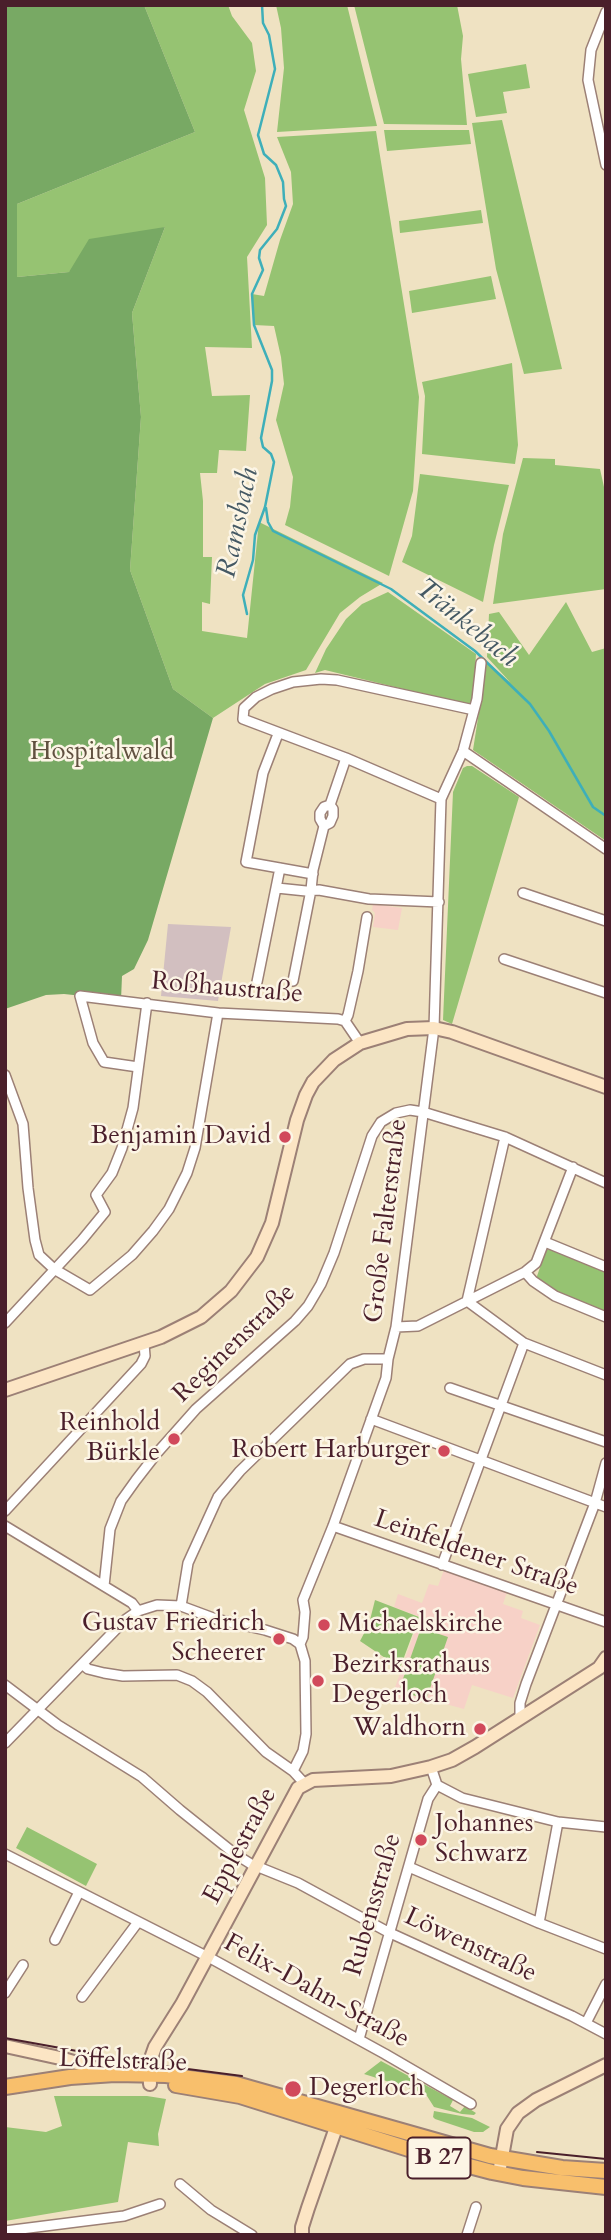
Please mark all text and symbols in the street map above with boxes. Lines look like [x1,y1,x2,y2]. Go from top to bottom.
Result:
water label: Ramsbach [211,465,267,581]
water label: Tränkebach [408,572,524,676]
park label: Hospitalwald [30,737,174,769]
street label: Roßhaustraße [150,967,304,1011]
street label: Große Falterstraße [359,1117,415,1325]
place label: Benjamin David [90,1121,271,1153]
marker: Benjamin David [277,1129,293,1145]
street label: Reginenstraße [167,1278,303,1410]
place label: Reinhold Bürkle [59,1408,160,1470]
marker: Reinhold Bürkle [166,1431,182,1447]
place label: Robert Harburger [231,1435,430,1467]
marker: Robert Harburger [436,1443,452,1459]
street label: Leinfeldener Straße [370,1504,582,1604]
place label: Gustav Friedrich Scheerer [82,1608,265,1670]
place label: Michaelskirche [338,1609,503,1641]
marker: Michaelskirche [316,1617,332,1633]
marker: Gustav Friedrich Scheerer [271,1631,287,1647]
place label: Bezirksrathaus Degerloch [332,1650,490,1712]
marker: Bezirksrathaus Degerloch [310,1673,326,1689]
place label: Waldhorn [353,1713,466,1745]
marker: Waldhorn [472,1721,488,1737]
street label: Epplestraße [197,1783,285,1909]
place label: Johannes Schwarz [435,1809,533,1870]
street label: Rubensstraße [339,1830,409,1980]
marker: Johannes Schwarz [413,1832,429,1848]
street label: Löwenstraße [399,1902,541,1990]
street label: Felix-Dahn-Straße [218,1928,414,2056]
street label: Löffelstraße [58,2044,188,2080]
place label: Degerloch [309,2073,425,2105]
marker: Degerloch [283,2079,303,2099]
road number: B 27 [408,2138,471,2178]

